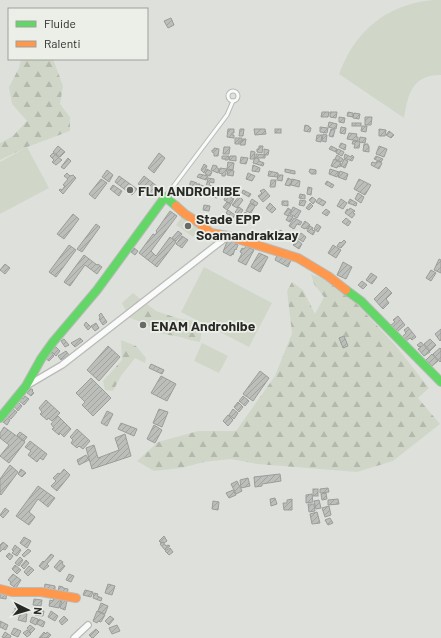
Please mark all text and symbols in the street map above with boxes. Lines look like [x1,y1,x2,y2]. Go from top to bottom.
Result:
legend [8,8,148,60]
text: Fluide [44,16,76,30]
text: Ralenti [44,36,81,50]
place label: FLM ANDROHIBE [138,182,241,199]
marker: FLM ANDROHIBE [125,185,135,195]
place label: Stade EPP Soamandrakizay [196,210,299,243]
marker: Stade EPP Soamandrakizay [183,221,193,231]
place label: ENAM Androhibe [151,317,256,334]
marker: ENAM Androhibe [138,320,148,330]
north arrow [8,590,48,630]
text: N [32,607,45,615]

